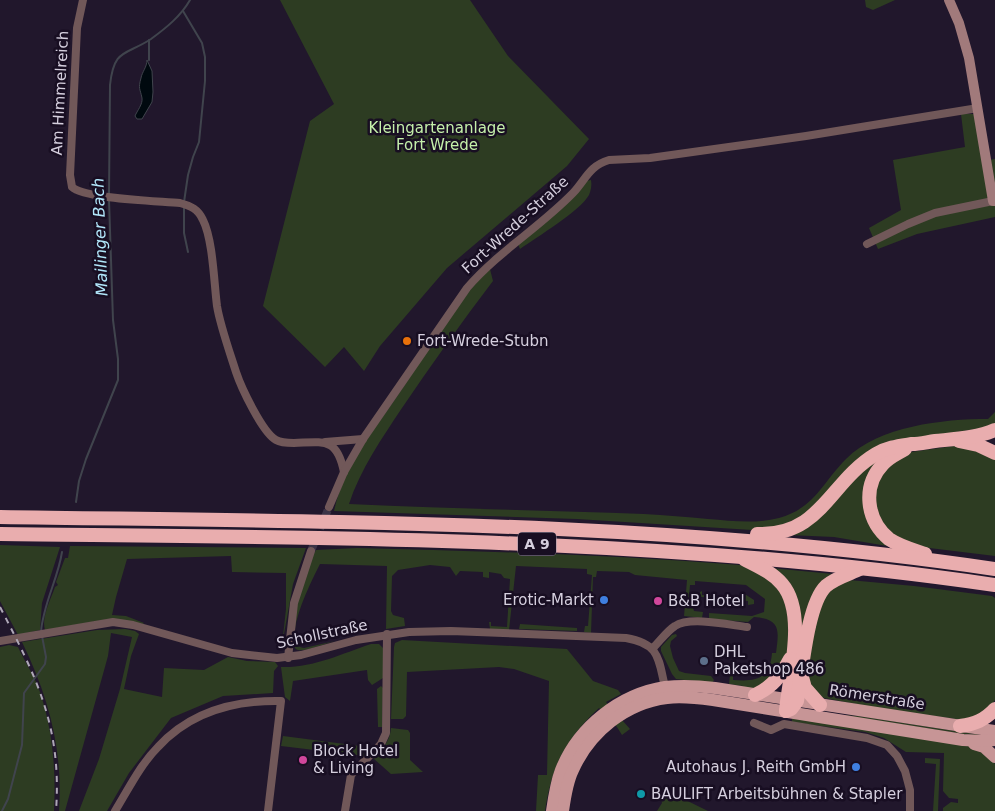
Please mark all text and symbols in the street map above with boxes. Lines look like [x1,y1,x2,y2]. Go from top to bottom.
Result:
street label: Am Himmelreich [48,30,72,156]
park label: Kleingartenanlage Fort Wrede [368,119,506,154]
street label: Fort-Wrede-Straße [458,172,572,278]
water label: Mailinger Bach [88,177,112,297]
place label: Fort-Wrede-Stubn [417,332,548,350]
marker: Fort-Wrede-Stubn [401,335,413,347]
road number: A 9 [518,532,556,556]
place label: Erotic-Markt [503,591,594,609]
place label: B&B Hotel [668,592,745,610]
marker: Erotic-Markt [598,594,610,606]
marker: B&B Hotel [652,595,664,607]
street label: Schollstraße [275,616,369,652]
place label: DHL Paketshop 486 [714,643,824,678]
marker: DHL Paketshop 486 [698,655,710,667]
street label: Römerstraße [828,681,926,713]
place label: Block Hotel & Living [313,742,398,777]
marker: Block Hotel & Living [297,754,309,766]
place label: Autohaus J. Reith GmbH [666,758,846,776]
marker: Autohaus J. Reith GmbH [850,761,862,773]
place label: BAULIFT Arbeitsbühnen & Stapler [651,785,903,803]
marker: BAULIFT Arbeitsbühnen & Stapler [635,788,647,800]

